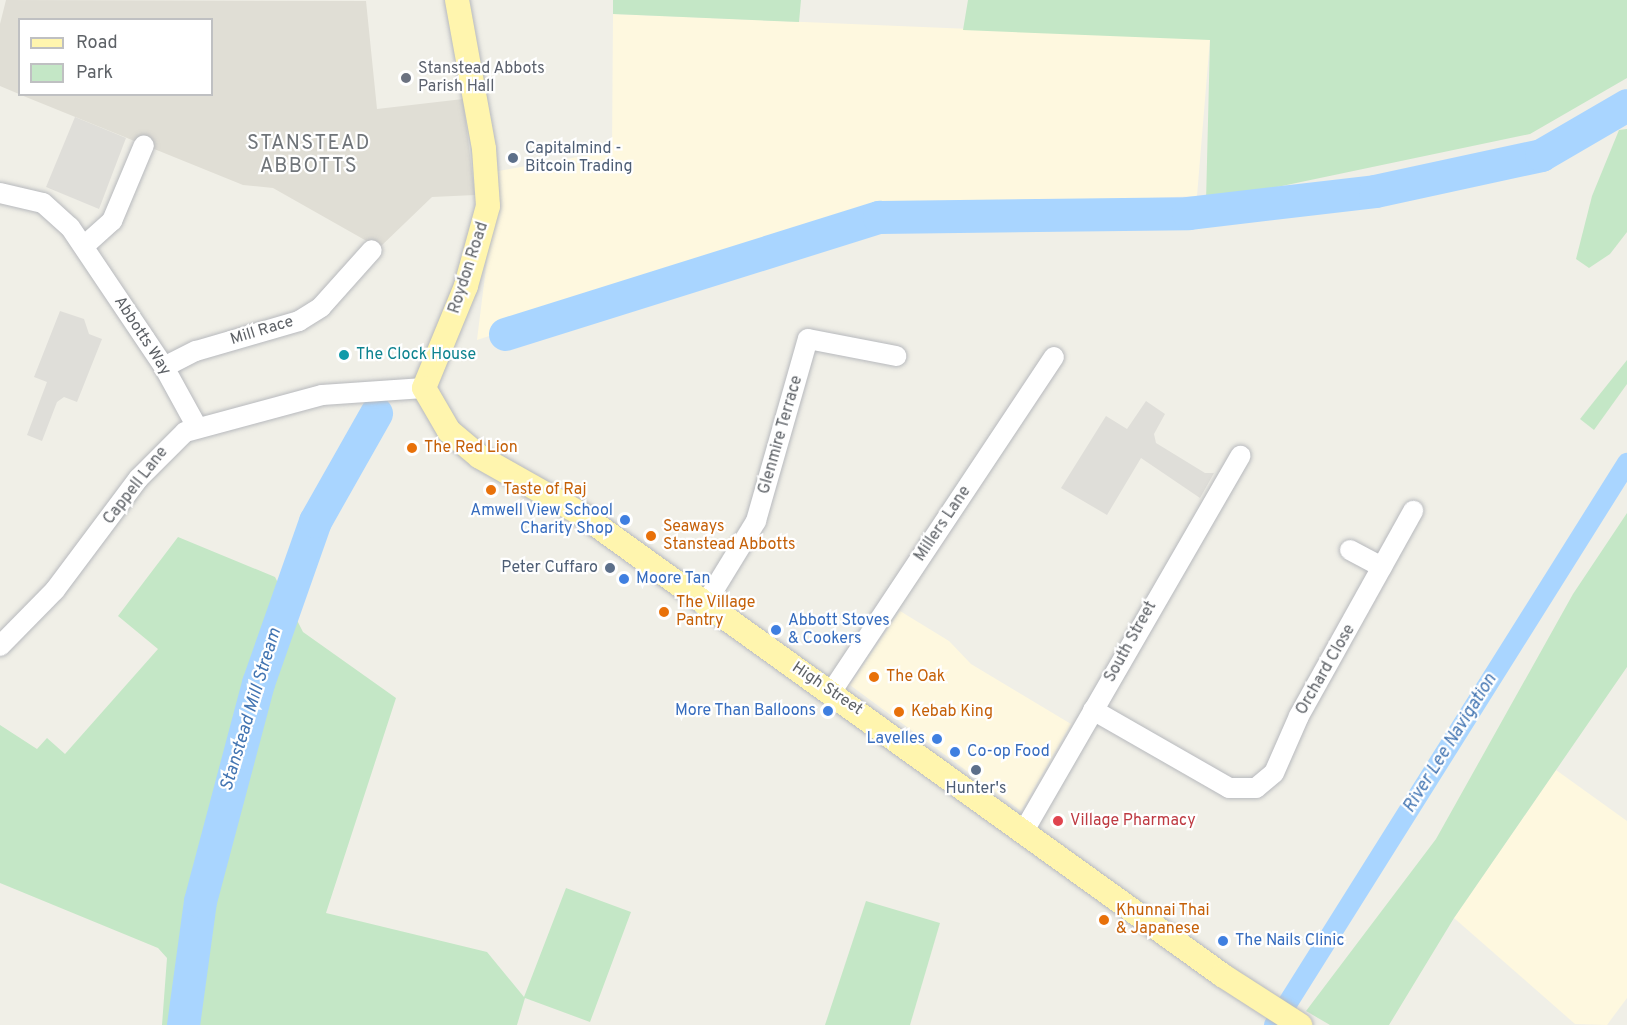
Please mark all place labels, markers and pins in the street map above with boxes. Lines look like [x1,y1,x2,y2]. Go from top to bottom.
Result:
place label: Stanstead Abbots Parish Hall [418,59,545,97]
marker: Stanstead Abbots Parish Hall [399,71,413,85]
place label: Capitalmind - Bitcoin Trading [525,139,633,177]
marker: Capitalmind - Bitcoin Trading [506,151,520,165]
place label: The Clock House [356,345,476,365]
marker: The Clock House [337,348,351,362]
place label: The Red Lion [424,438,518,458]
marker: The Red Lion [405,441,419,455]
place label: Taste of Raj [503,480,587,500]
marker: Taste of Raj [484,483,498,497]
place label: Amwell View School Charity Shop [470,501,613,539]
marker: Amwell View School Charity Shop [618,513,632,527]
place label: Seaways Stanstead Abbotts [663,517,796,555]
marker: Seaways Stanstead Abbotts [644,529,658,543]
place label: Peter Cuffaro [501,558,598,578]
marker: Peter Cuffaro [603,561,617,575]
place label: Moore Tan [636,569,711,589]
marker: Moore Tan [617,572,631,586]
place label: The Village Pantry [676,593,756,631]
marker: The Village Pantry [657,605,671,619]
place label: Abbott Stoves & Cookers [788,611,890,649]
marker: Abbott Stoves & Cookers [769,623,783,637]
place label: The Oak [886,667,945,687]
marker: The Oak [867,670,881,684]
place label: More Than Balloons [674,701,816,721]
place label: Kebab King [911,702,993,722]
marker: More Than Balloons [821,704,835,718]
marker: Kebab King [892,705,906,719]
place label: Lavelles [867,729,925,749]
marker: Lavelles [930,732,944,746]
place label: Co-op Food [967,742,1050,762]
marker: Co-op Food [948,745,962,759]
marker: Hunter's [969,763,983,777]
place label: Hunter's [946,779,1006,799]
place label: Village Pharmacy [1070,811,1196,831]
marker: Village Pharmacy [1051,814,1065,828]
place label: Khunnai Thai & Japanese [1116,901,1210,939]
marker: Khunnai Thai & Japanese [1097,913,1111,927]
place label: The Nails Clinic [1235,931,1344,951]
marker: The Nails Clinic [1216,934,1230,948]

